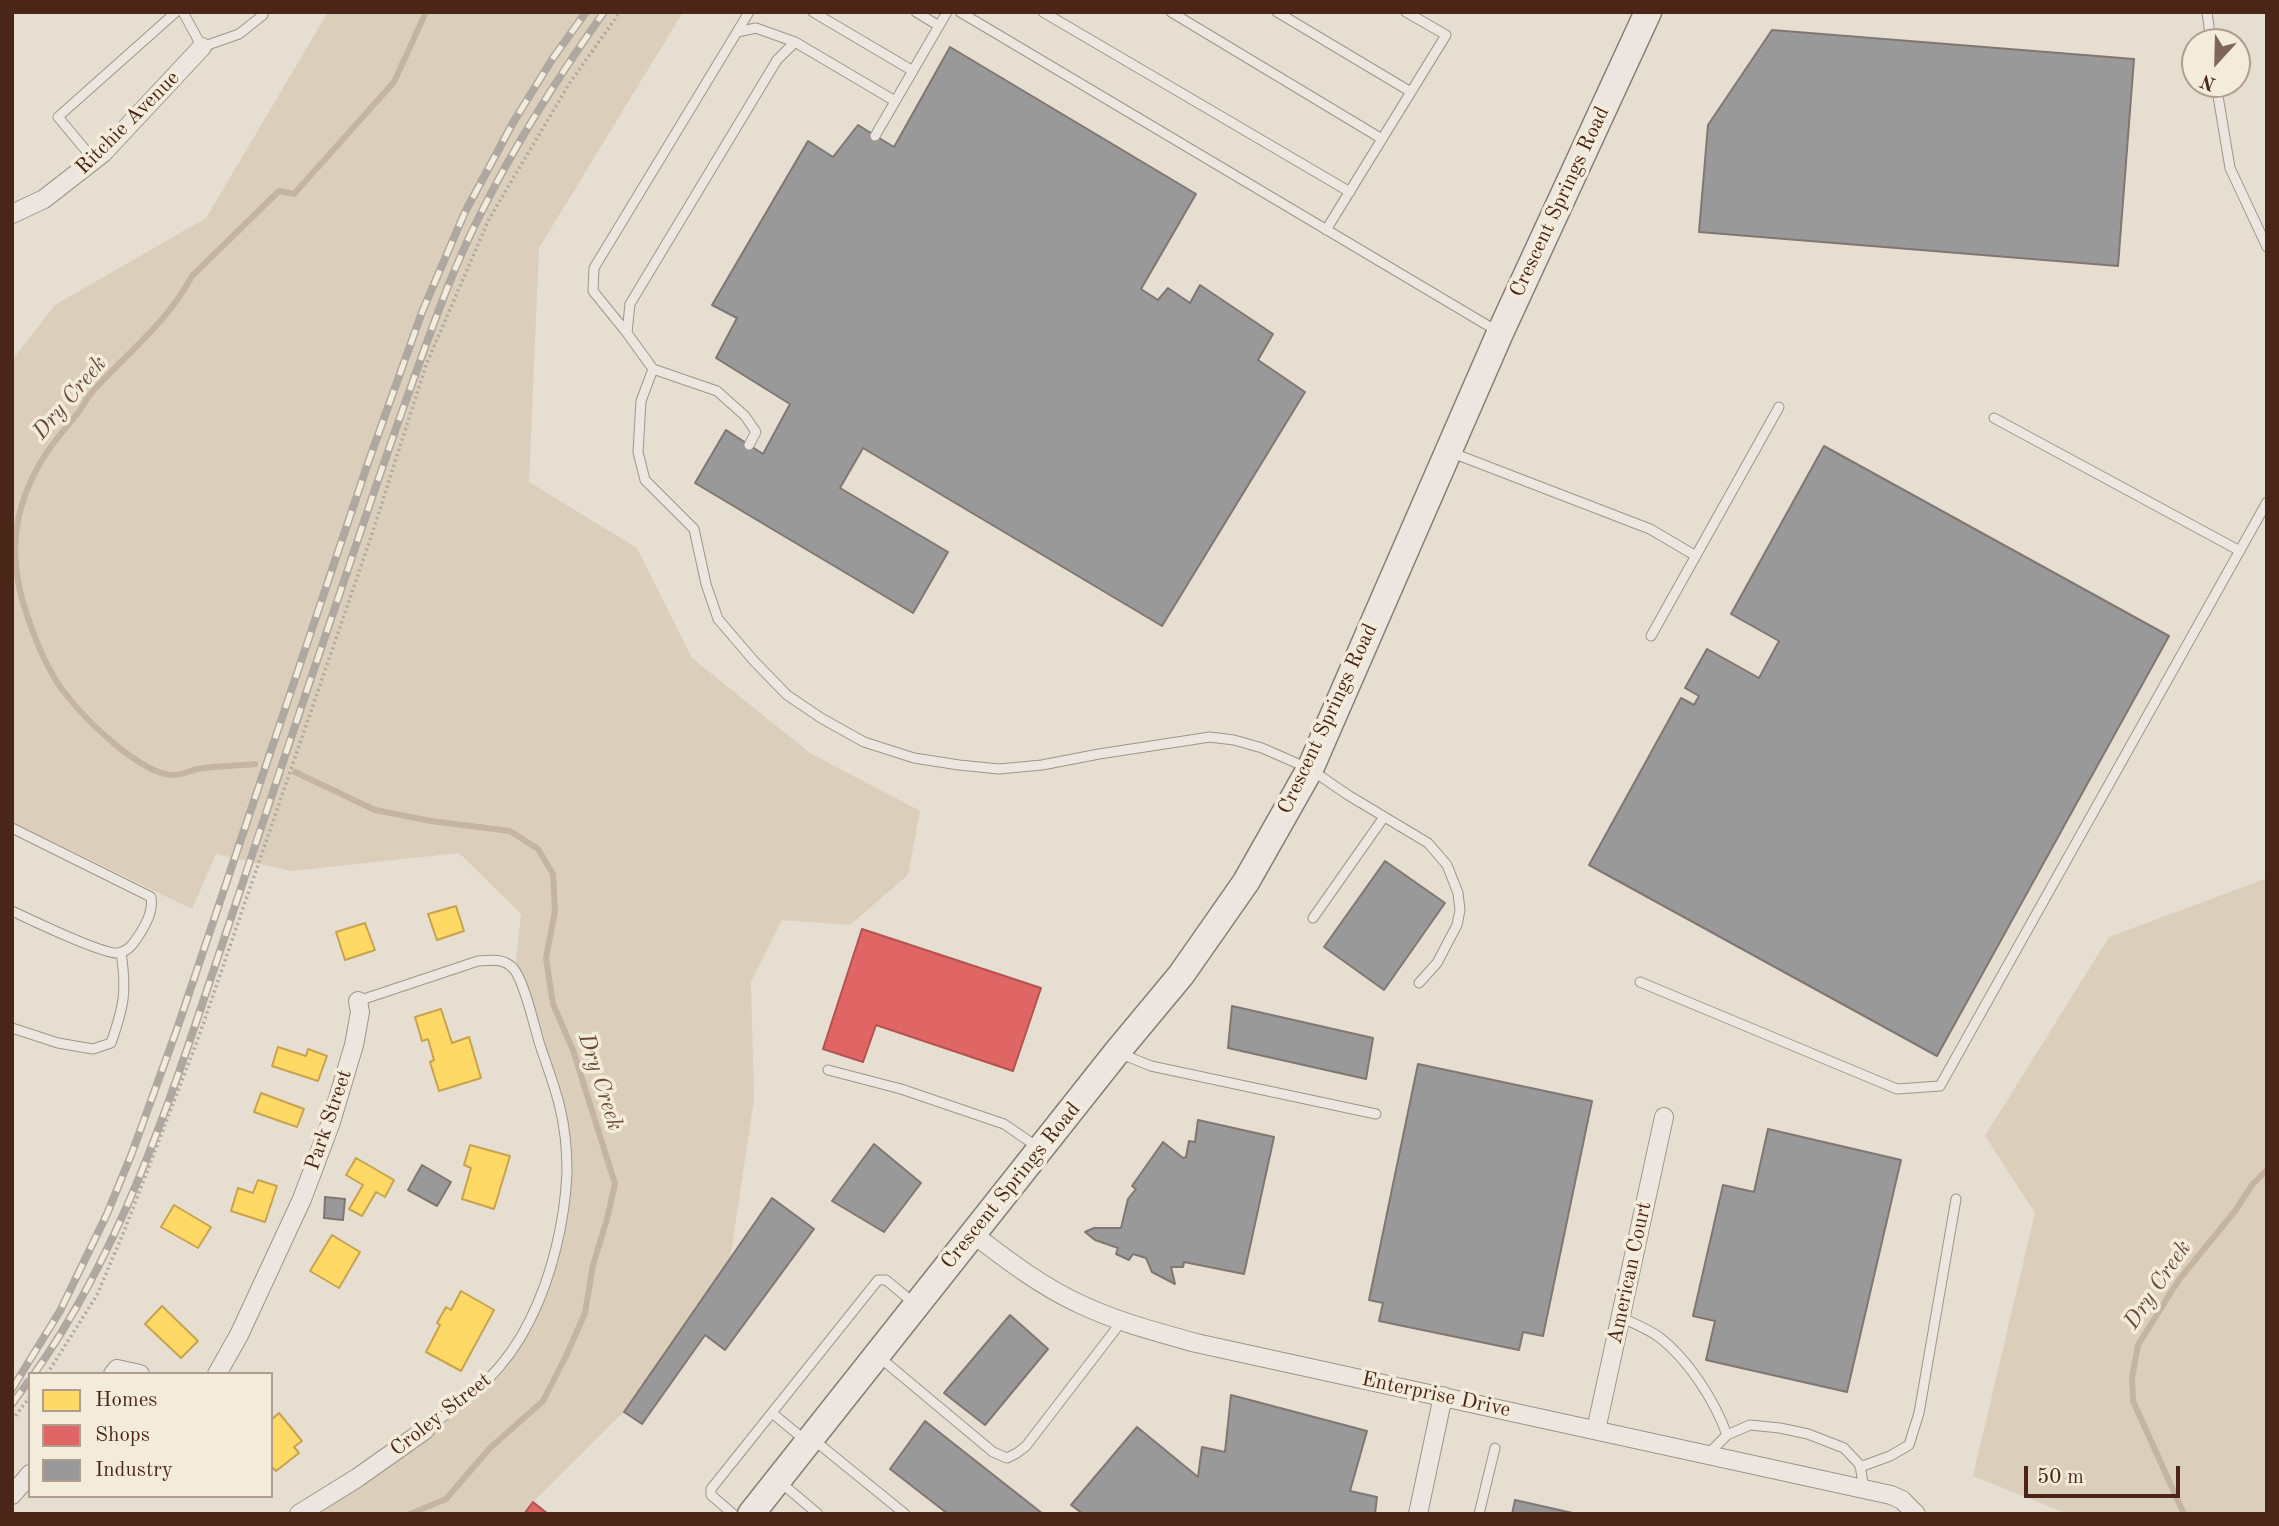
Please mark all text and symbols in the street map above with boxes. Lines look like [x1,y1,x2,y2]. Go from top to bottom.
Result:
north arrow [2181,28,2251,98]
street label: Ritchie Avenue [71,66,185,180]
text: N [2198,70,2219,93]
street label: Crescent Springs Road [1505,103,1615,301]
water label: Dry Creek [27,351,113,445]
street label: Crescent Springs Road [1273,620,1383,818]
water label: Dry Creek [571,1030,629,1134]
street label: Park Street [300,1066,358,1174]
street label: Crescent Springs Road [936,1097,1086,1275]
street label: American Court [1603,1199,1657,1347]
water label: Dry Creek [2118,1236,2198,1334]
street label: Enterprise Drive [1359,1367,1513,1423]
street label: Croley Street [386,1368,496,1462]
legend [28,1372,273,1498]
text: Homes [95,1390,157,1411]
text: Shops [95,1425,150,1446]
scale bar [2027,1452,2183,1496]
text: Industry [95,1460,173,1481]
text: 50 m [2037,1467,2084,1488]

